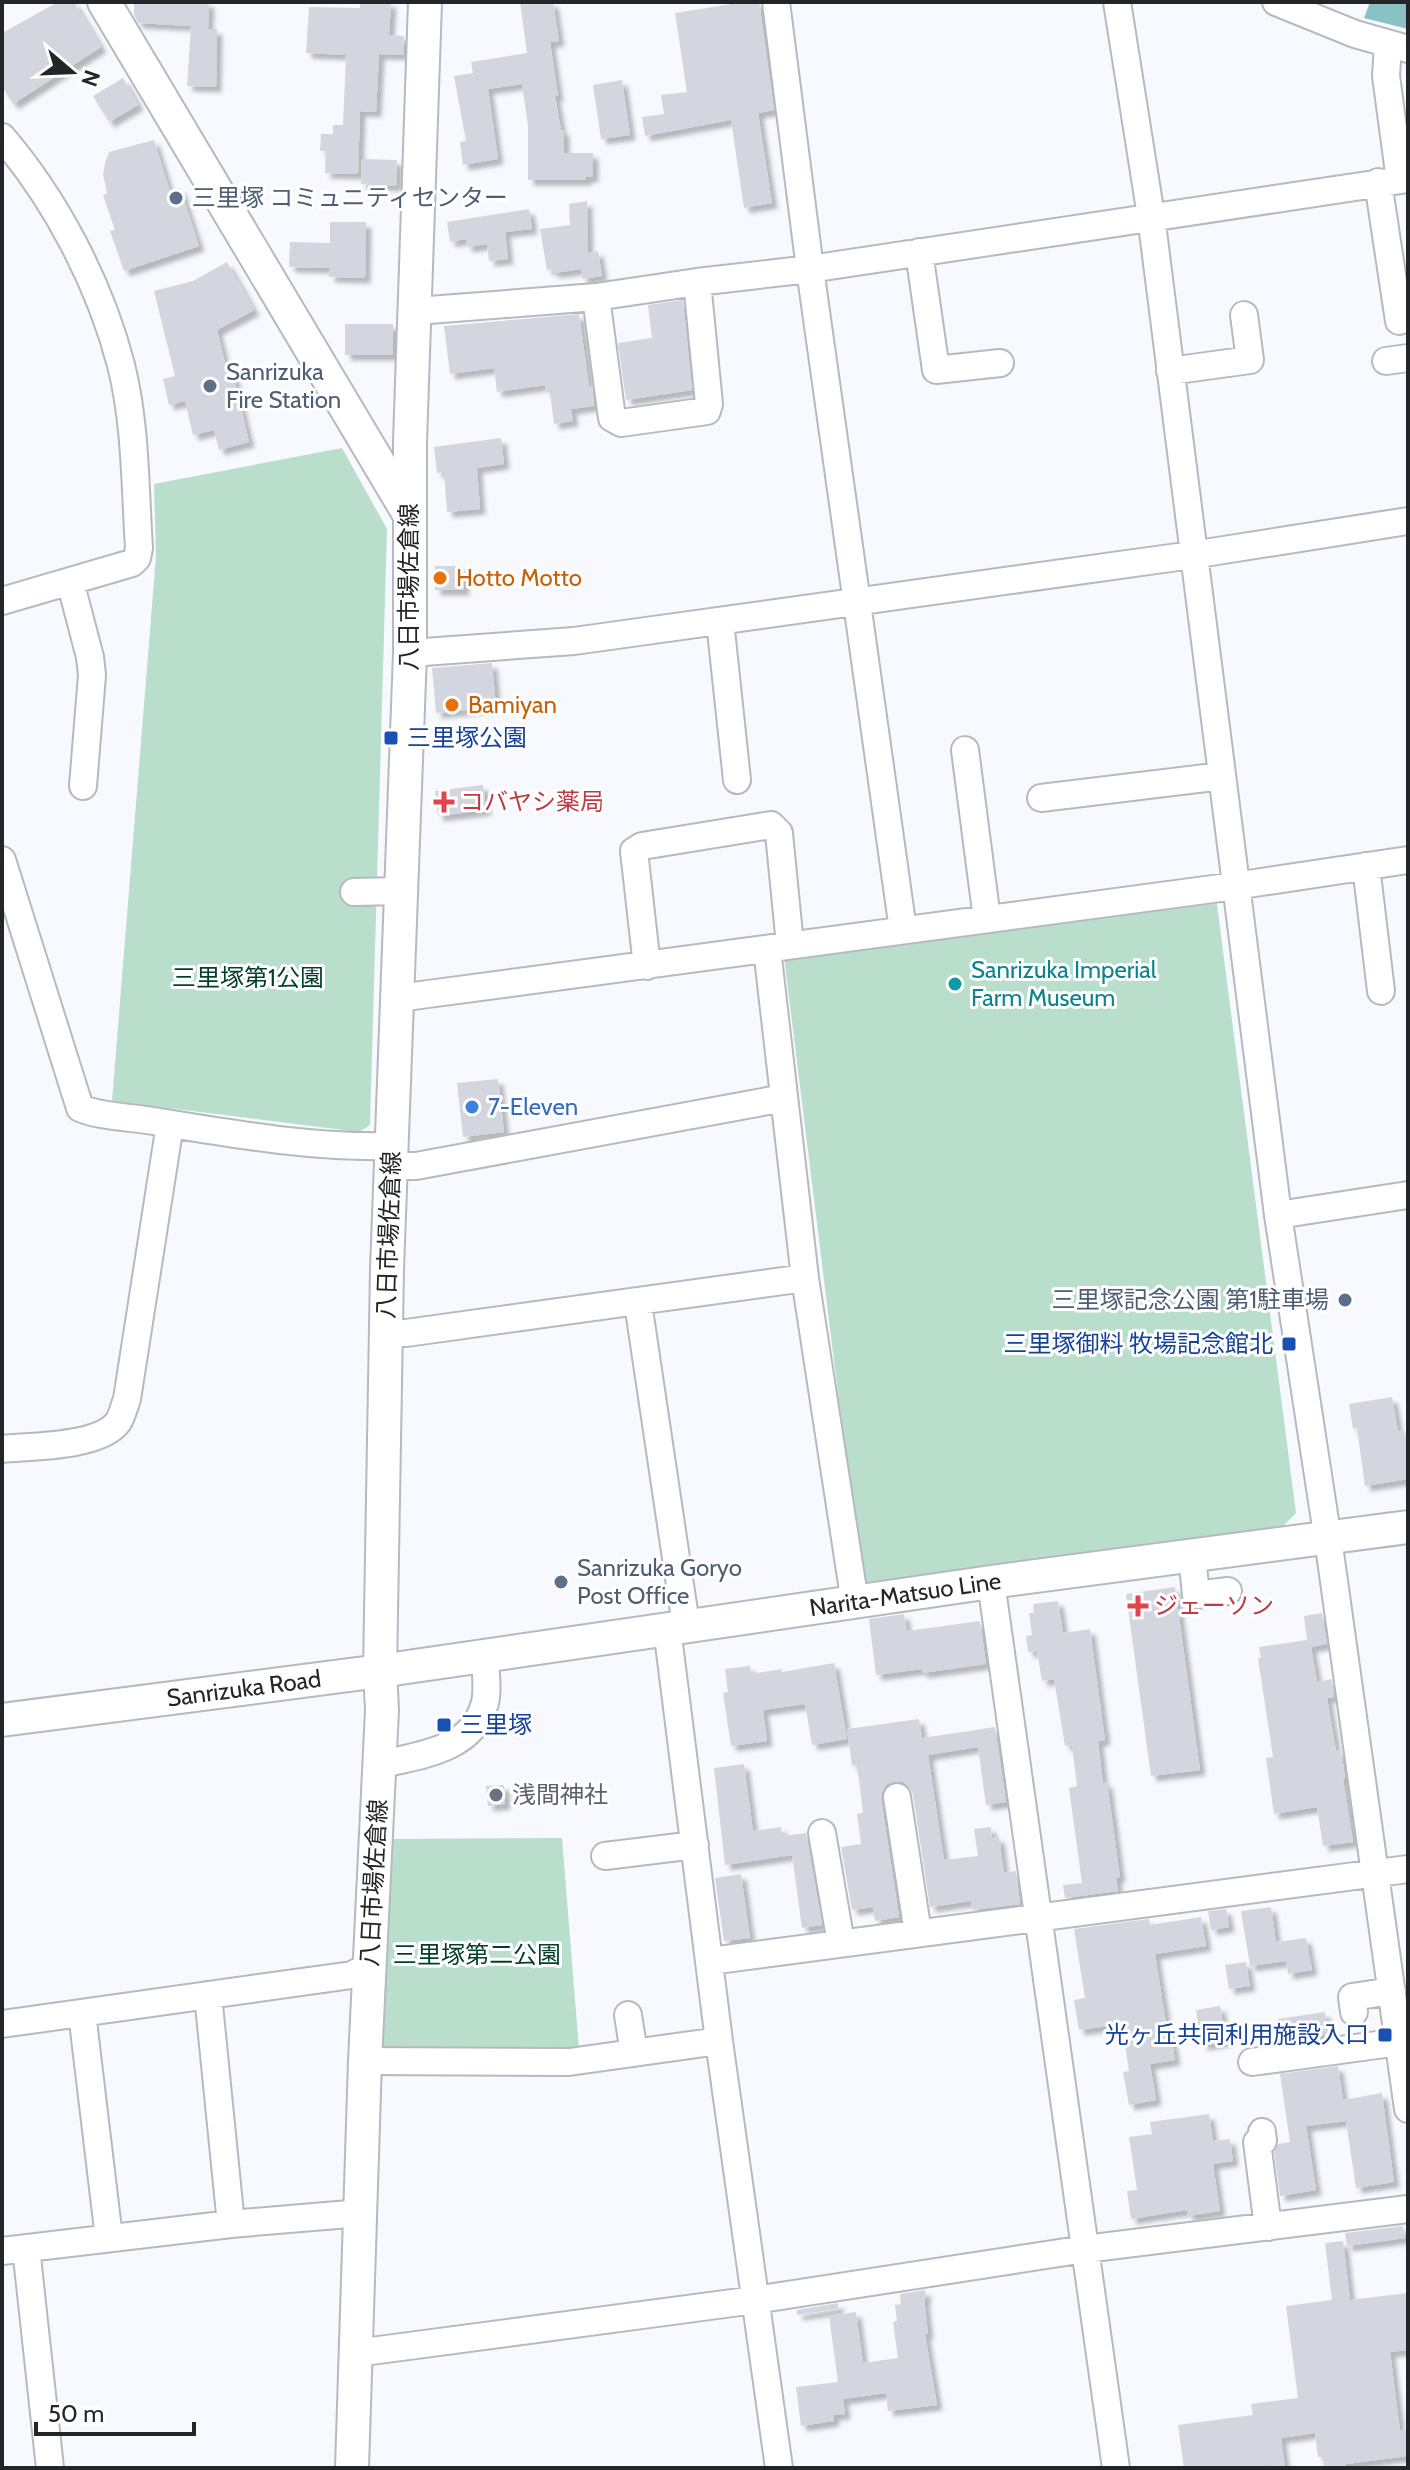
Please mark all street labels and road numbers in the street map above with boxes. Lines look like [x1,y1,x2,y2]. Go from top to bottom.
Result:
street label: 八日市場佐倉線 [394,503,423,671]
street label: 八日市場佐倉線 [371,1151,406,1319]
street label: Narita-Matsuo Line [807,1566,1003,1622]
street label: Sanrizuka Road [165,1664,323,1712]
street label: 八日市場佐倉線 [355,1798,392,1968]

